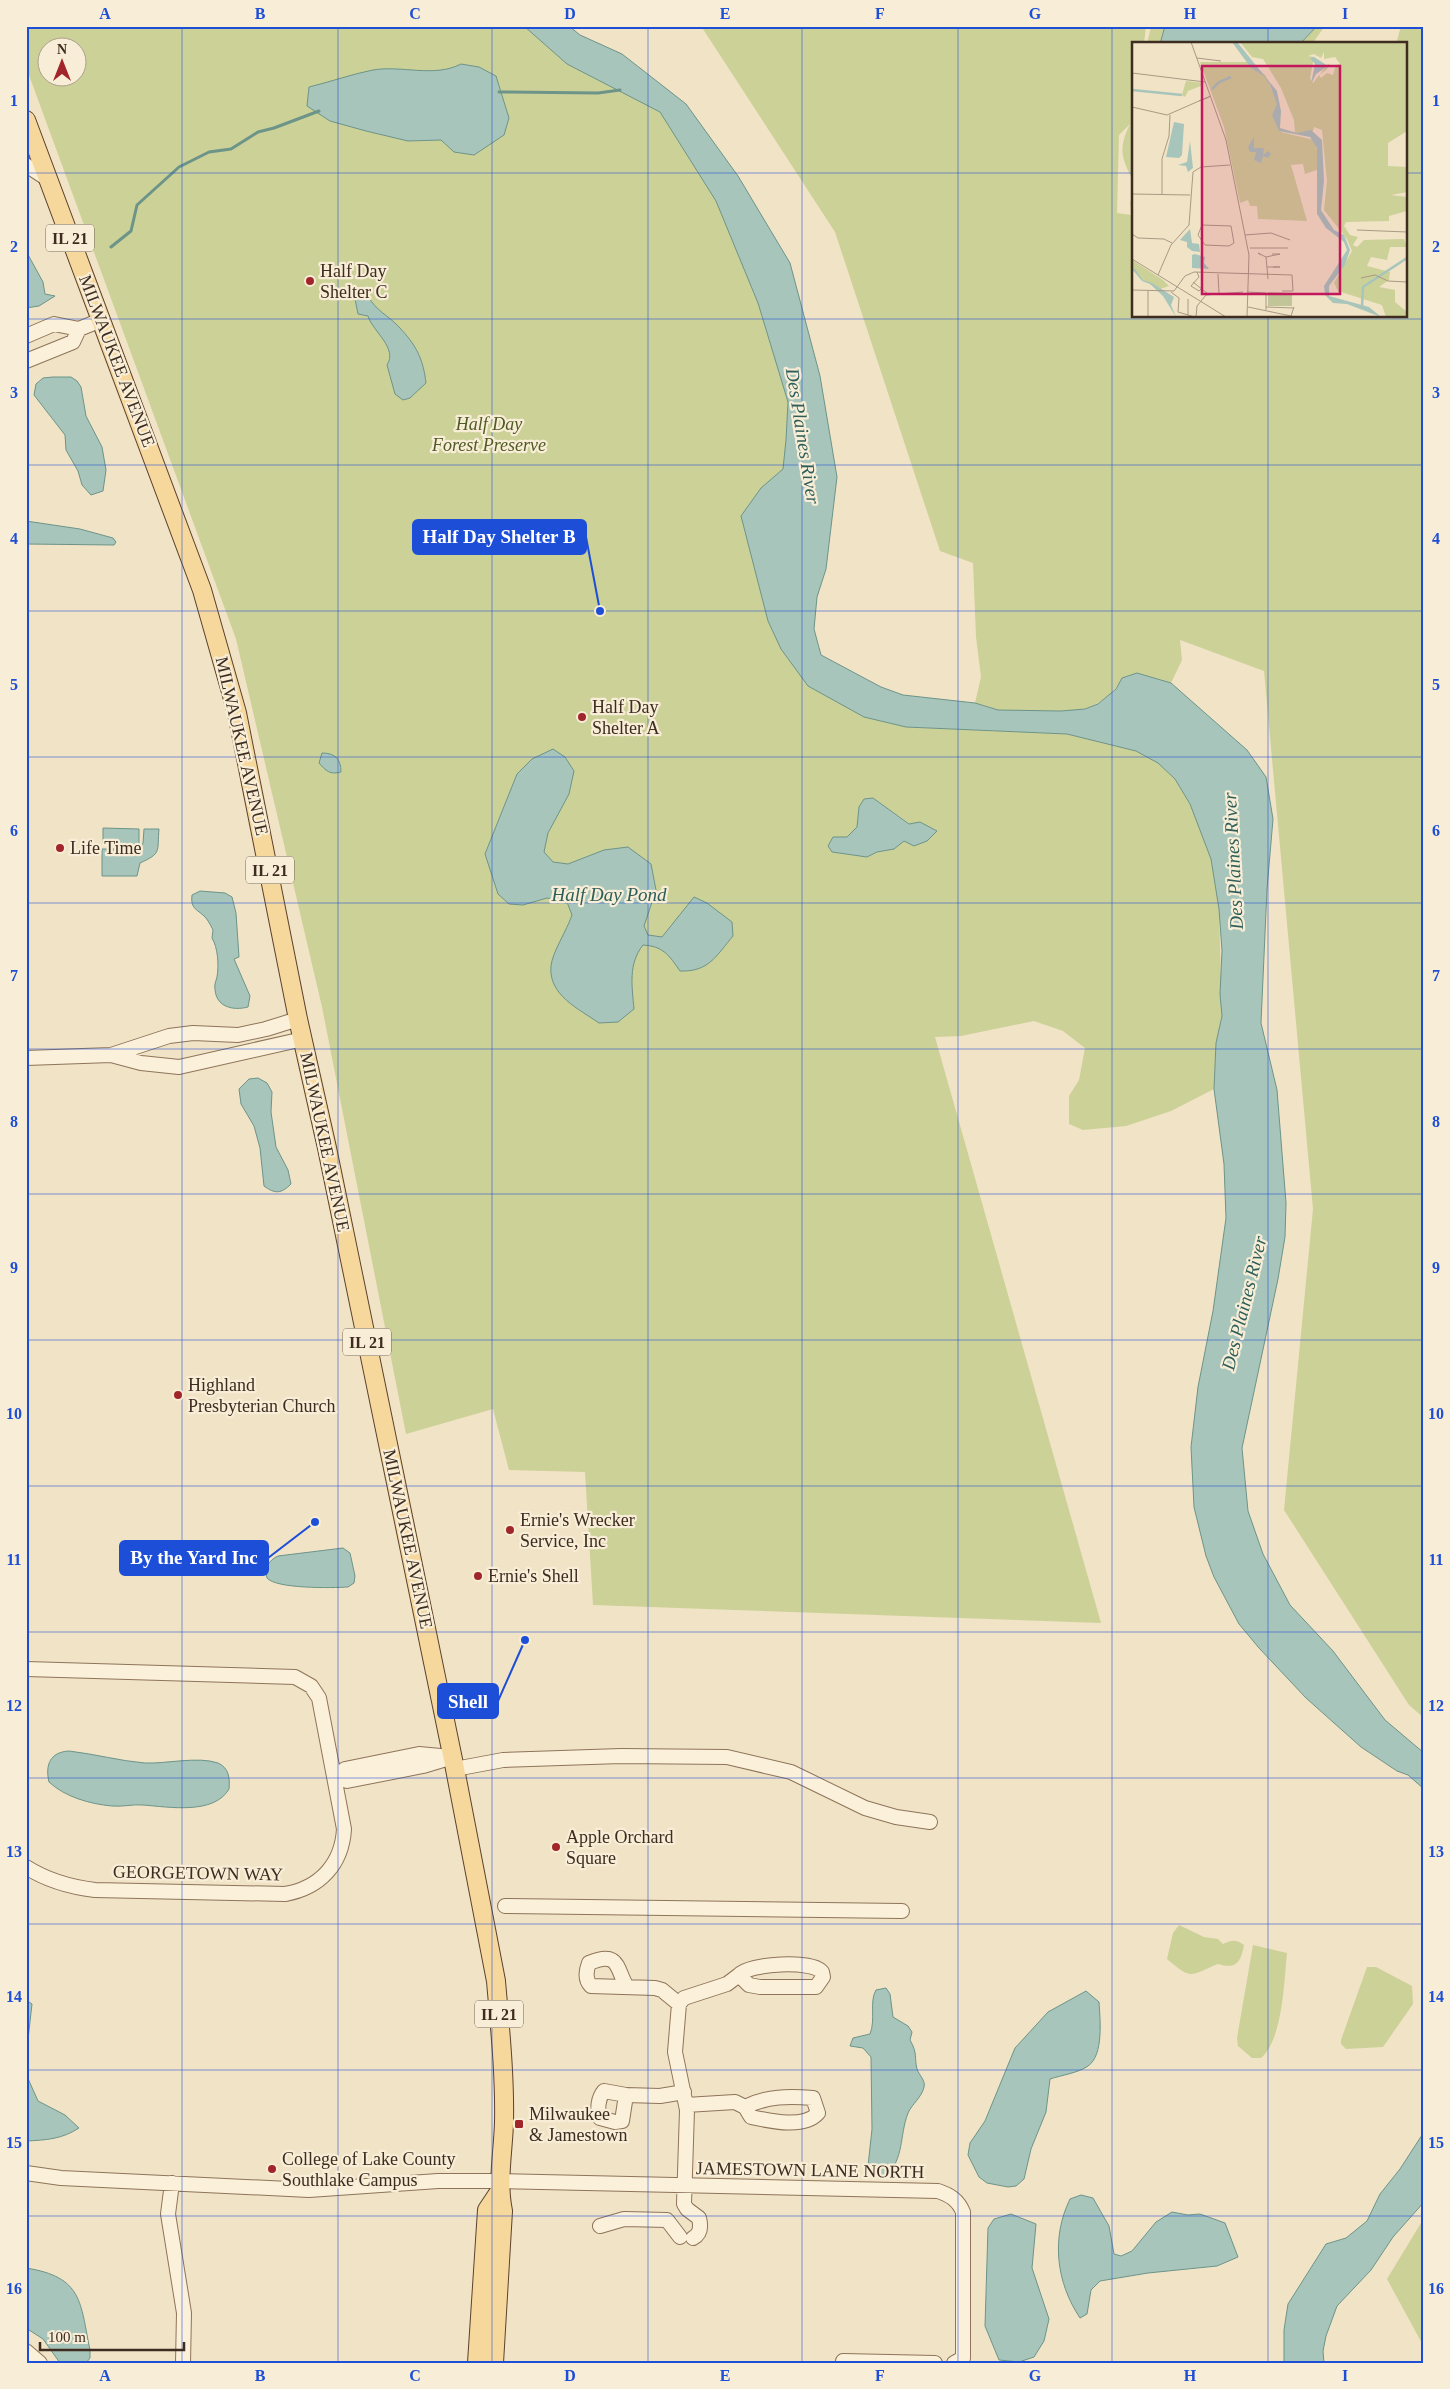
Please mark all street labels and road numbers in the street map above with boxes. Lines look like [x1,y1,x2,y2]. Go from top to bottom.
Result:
road number: IL 21 [46,224,94,252]
street label: MILWAUKEE AVENUE [75,272,159,450]
street label: MILWAUKEE AVENUE [212,655,272,837]
road number: IL 21 [246,856,294,884]
street label: MILWAUKEE AVENUE [296,1051,354,1233]
road number: IL 21 [343,1328,391,1355]
street label: MILWAUKEE AVENUE [379,1448,437,1630]
street label: GEORGETOWN WAY [113,1862,283,1884]
road number: IL 21 [475,2000,523,2028]
street label: JAMESTOWN LANE NORTH [696,2158,924,2182]

